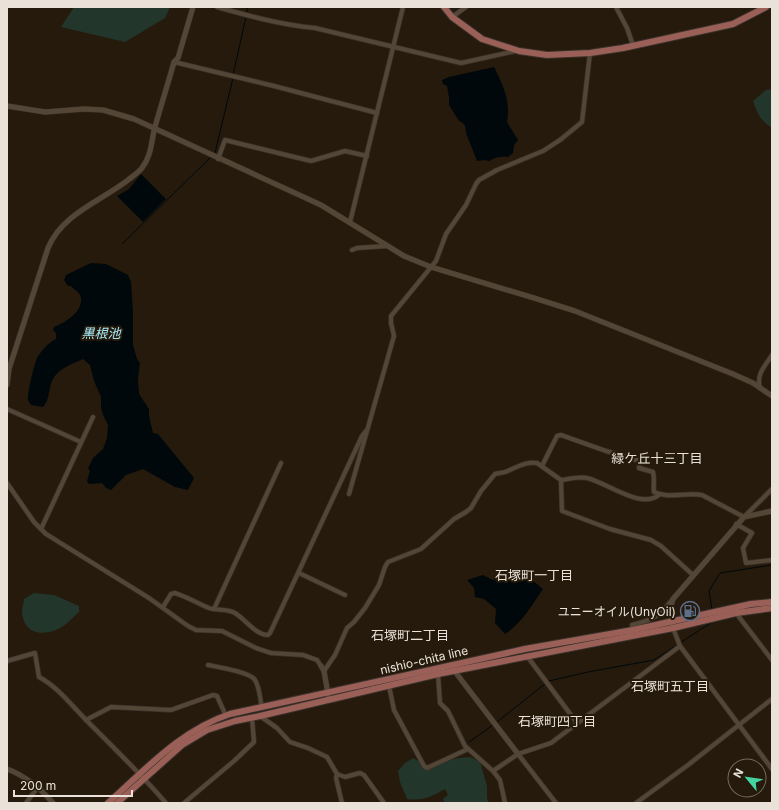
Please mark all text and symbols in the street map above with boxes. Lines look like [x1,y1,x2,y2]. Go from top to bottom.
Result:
water label: 黒根池 [81,325,122,341]
district label: 緑ケ丘十三丁目 [611,450,703,466]
district label: 石塚町一丁目 [495,567,573,583]
fuel station icon: ユニーオイル(UnyOil) [679,600,701,622]
place label: ユニーオイル(UnyOil) [558,604,676,619]
district label: 石塚町二丁目 [371,627,449,643]
street label: nishio-chita line [379,643,469,677]
district label: 石塚町五丁目 [631,678,709,694]
district label: 石塚町四丁目 [518,713,596,729]
north arrow [727,758,767,798]
text: N [730,766,746,780]
scale bar [14,772,132,798]
text: 200 m [20,778,56,793]

